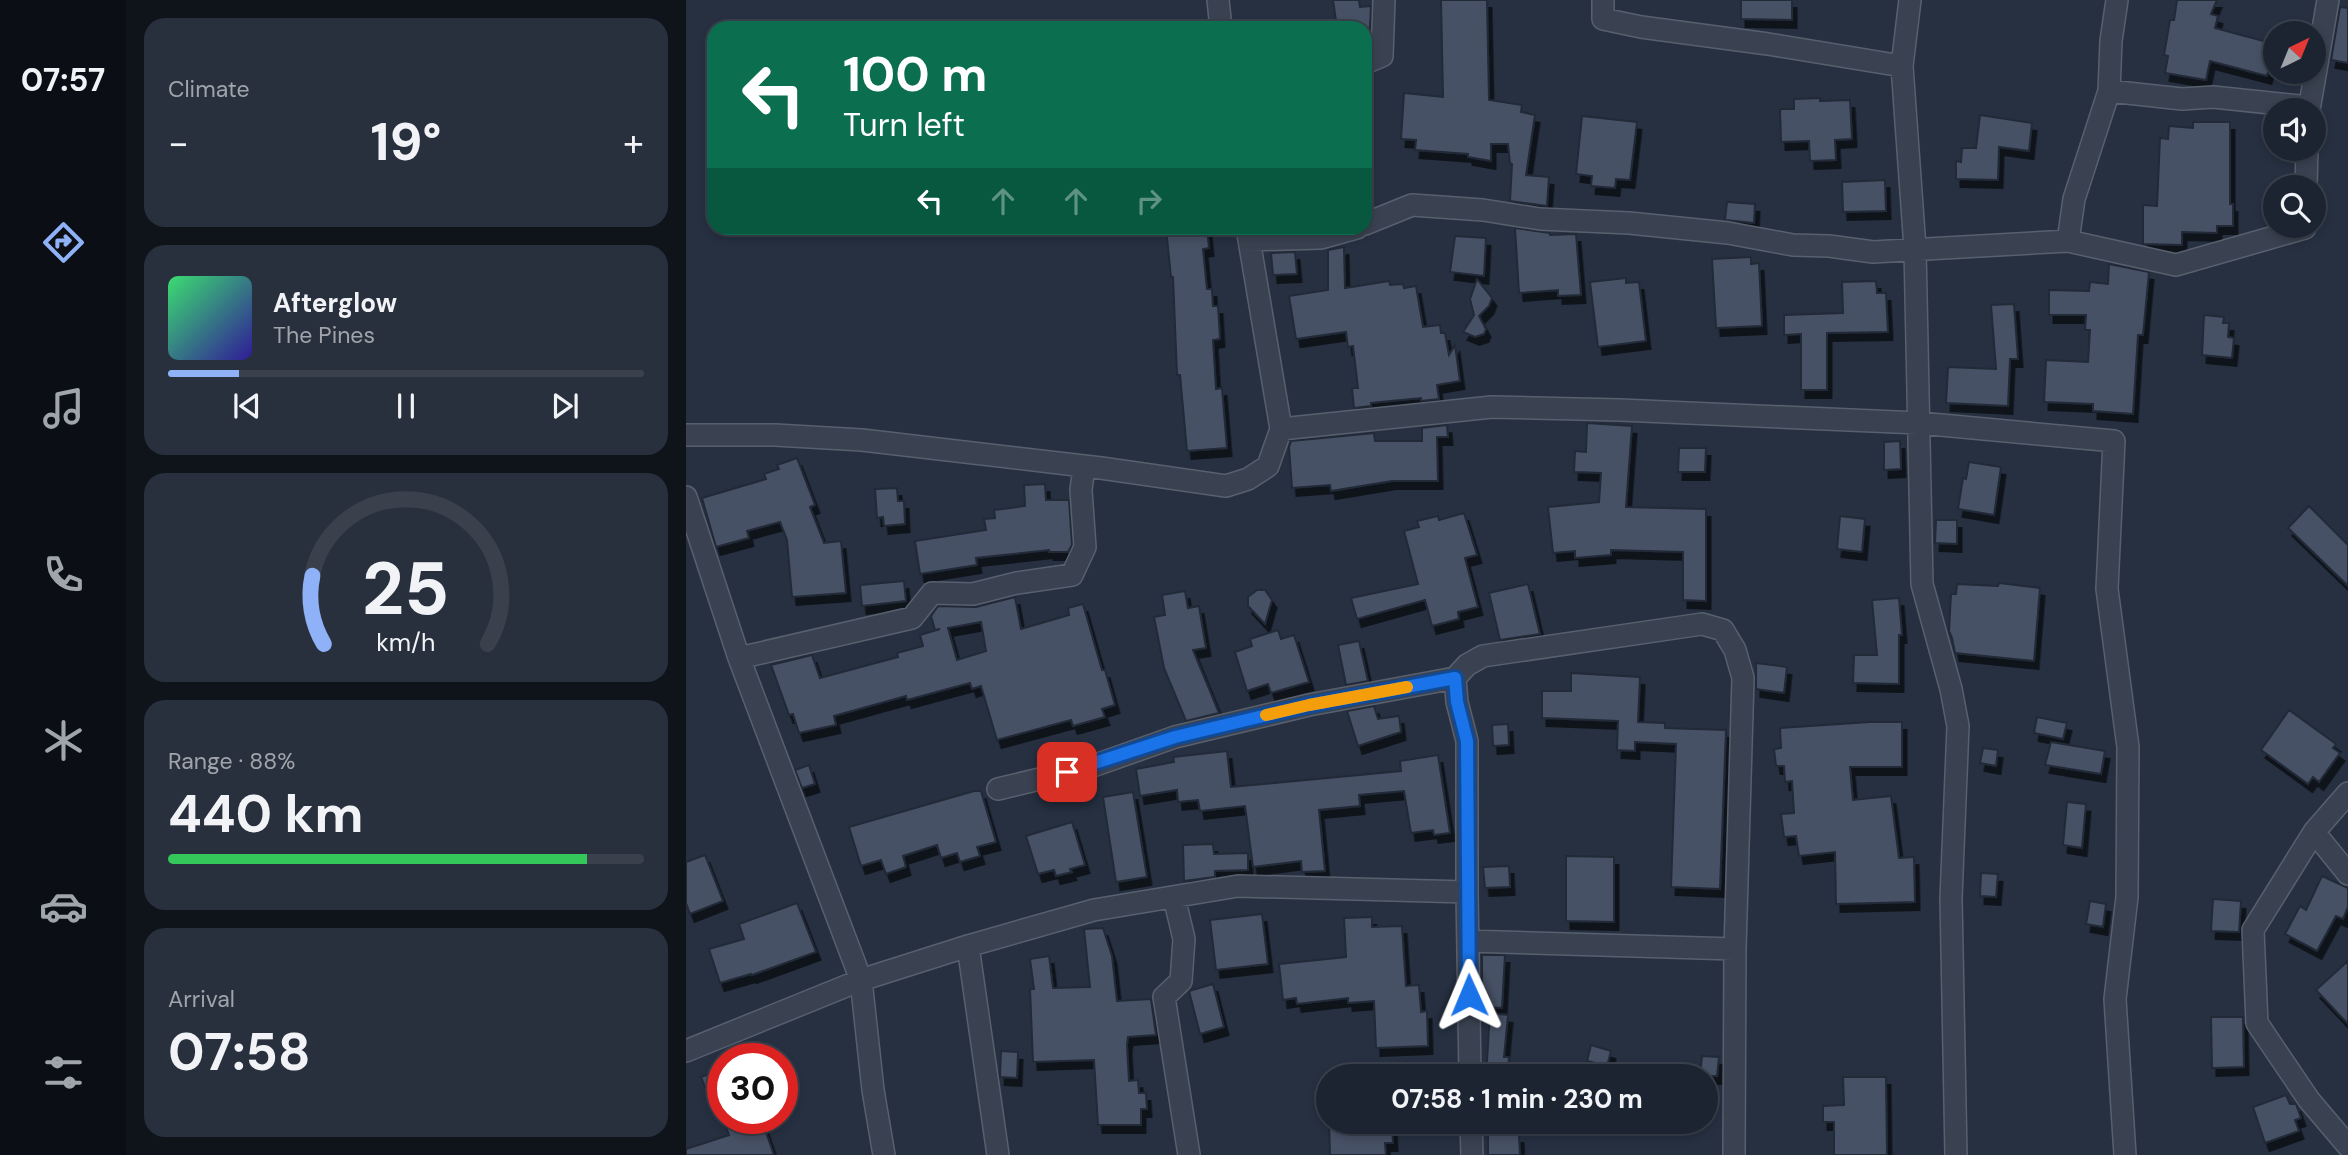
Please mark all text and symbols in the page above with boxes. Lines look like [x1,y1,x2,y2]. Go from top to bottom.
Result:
north arrow [2263,21,2326,84]
map controls [2263,21,2326,238]
text: 100 m [843,42,987,106]
icon: left [728,49,819,140]
text: 07:57 [21,59,105,101]
text: Climate [168,74,250,104]
button: sound [2263,98,2326,161]
text: Turn left [843,104,965,146]
text: 19° [371,108,441,176]
text: − [168,118,189,168]
text: + [623,118,644,168]
button: search [2263,175,2326,238]
icon: left [911,182,949,220]
icon: ahead [984,182,1022,220]
icon: ahead [1057,182,1095,220]
icon: right [1130,182,1168,220]
icon: directions [39,218,88,267]
text: Afterglow [273,286,397,320]
text: The Pines [273,320,375,350]
icon: music [39,384,88,433]
icon: previous [228,387,266,425]
icon: pause [387,387,425,425]
icon: next [546,387,584,425]
text: 25 [362,542,450,637]
icon: phone [39,550,88,599]
text: km/h [376,625,436,658]
icon: climate [39,716,88,765]
pin [1037,742,1097,802]
text: Range · 88% [168,746,295,776]
icon: arrive [1048,753,1086,791]
text: 440 km [168,780,363,848]
icon: car [39,882,88,931]
position arrow [1432,958,1506,1032]
text: Arrival [168,984,235,1014]
text: 07:58 [168,1018,311,1086]
speed limit sign: 30 [707,1043,798,1134]
icon: filters [39,1048,88,1097]
text: 07:58 · 1 min · 230 m [1391,1082,1643,1116]

